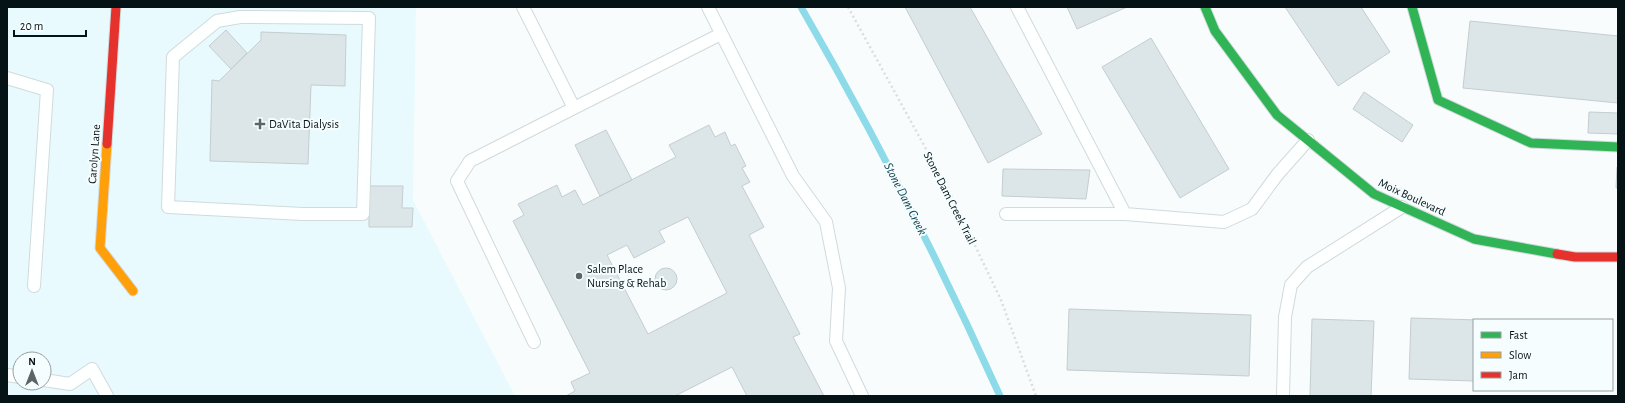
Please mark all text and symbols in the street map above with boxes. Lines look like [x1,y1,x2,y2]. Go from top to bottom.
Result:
scale bar [14,12,86,38]
text: 20 m [20,20,43,32]
marker: DaVita Dialysis [254,118,266,130]
place label: DaVita Dialysis [269,118,339,131]
street label: Carolyn Lane [86,124,103,184]
street label: Stone Dam Creek Trail [921,150,979,246]
water label: Stone Dam Creek [881,161,929,237]
street label: Moix Boulevard [1377,176,1447,218]
place label: Salem Place Nursing & Rehab [587,263,666,289]
marker: Salem Place Nursing & Rehab [574,271,584,281]
legend [1473,319,1613,391]
text: Fast [1509,329,1528,341]
text: Slow [1509,349,1531,361]
north arrow [12,351,52,391]
text: N [28,356,36,367]
text: Jam [1509,369,1528,381]

